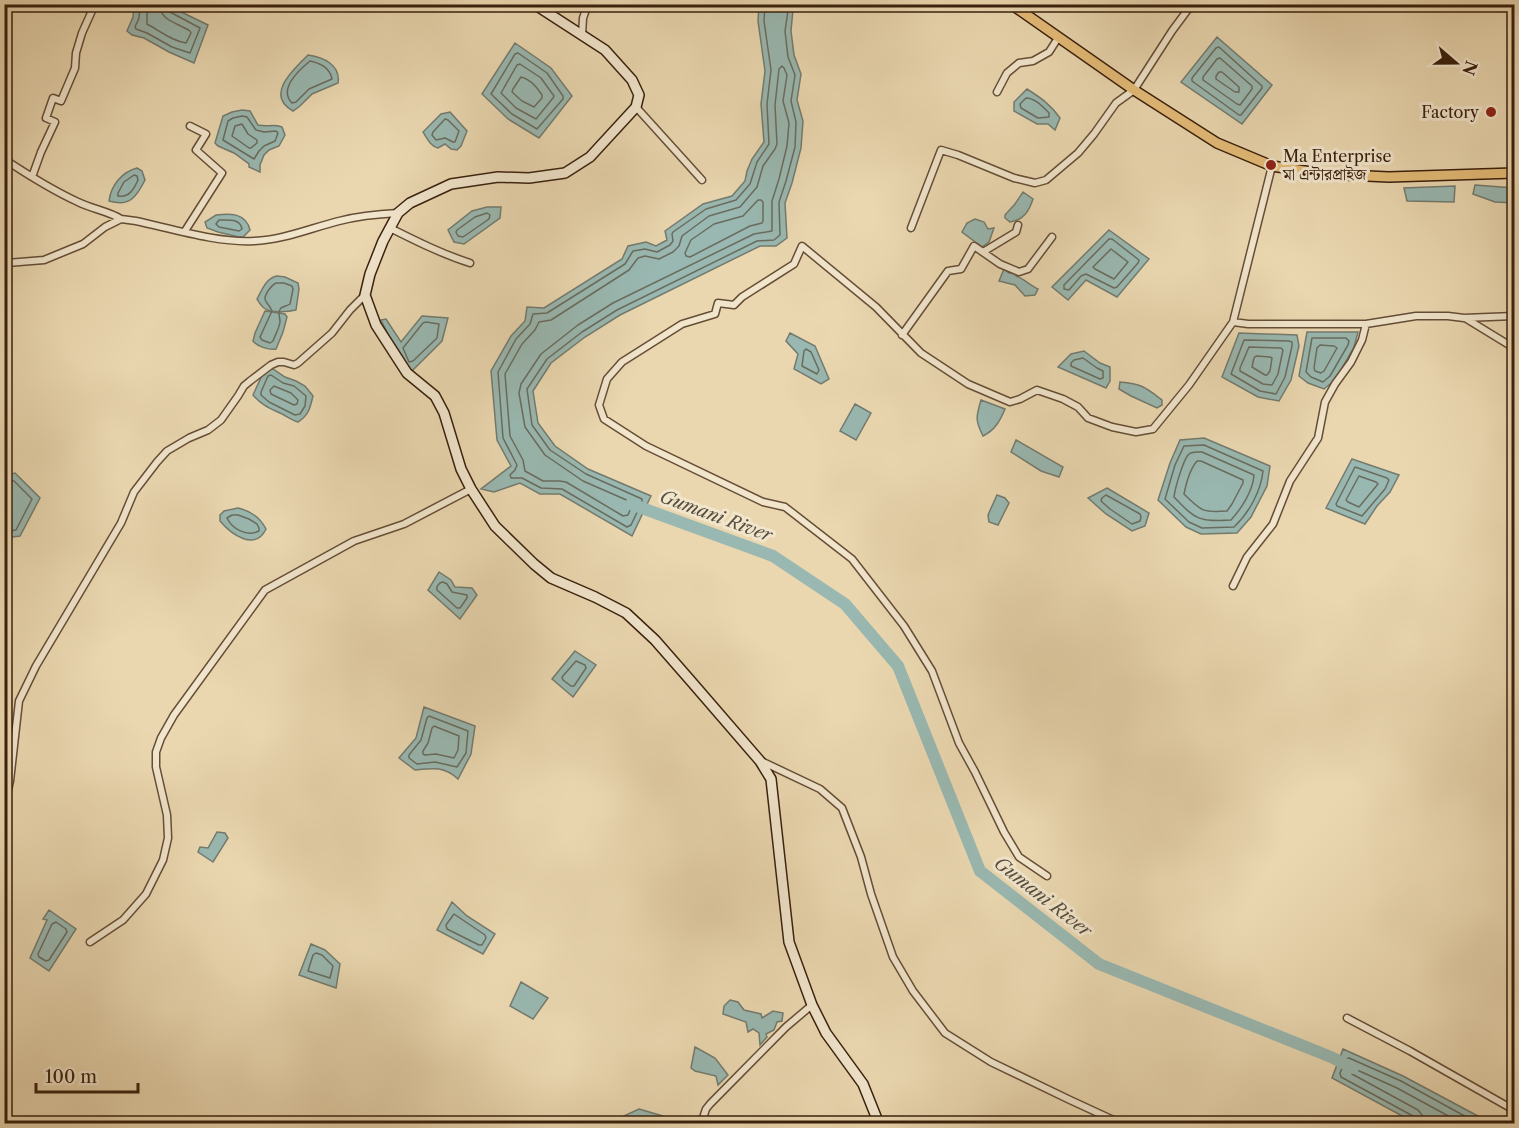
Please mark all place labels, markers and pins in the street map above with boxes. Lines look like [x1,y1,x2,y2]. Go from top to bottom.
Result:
place label: Factory [1421,102,1480,122]
marker: Factory [1484,105,1498,119]
place label: Ma Enterprise মা এন্টারপ্রাইজ [1282,146,1391,184]
marker: Ma Enterprise মা এন্টারপ্রাইজ [1264,158,1278,172]

